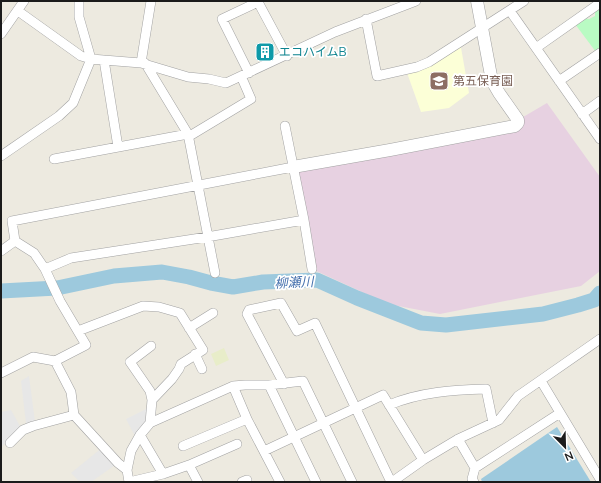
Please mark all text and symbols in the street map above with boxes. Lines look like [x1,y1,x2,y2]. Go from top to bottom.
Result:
building icon: エコハイムB [254,41,276,63]
place label: エコハイムB [279,44,347,60]
school or university icon: 第五保育園 [428,70,450,92]
place label: 第五保育園 [453,73,513,89]
water label: 柳瀬川 [274,273,316,293]
north arrow [545,427,585,467]
text: N [562,447,575,464]

